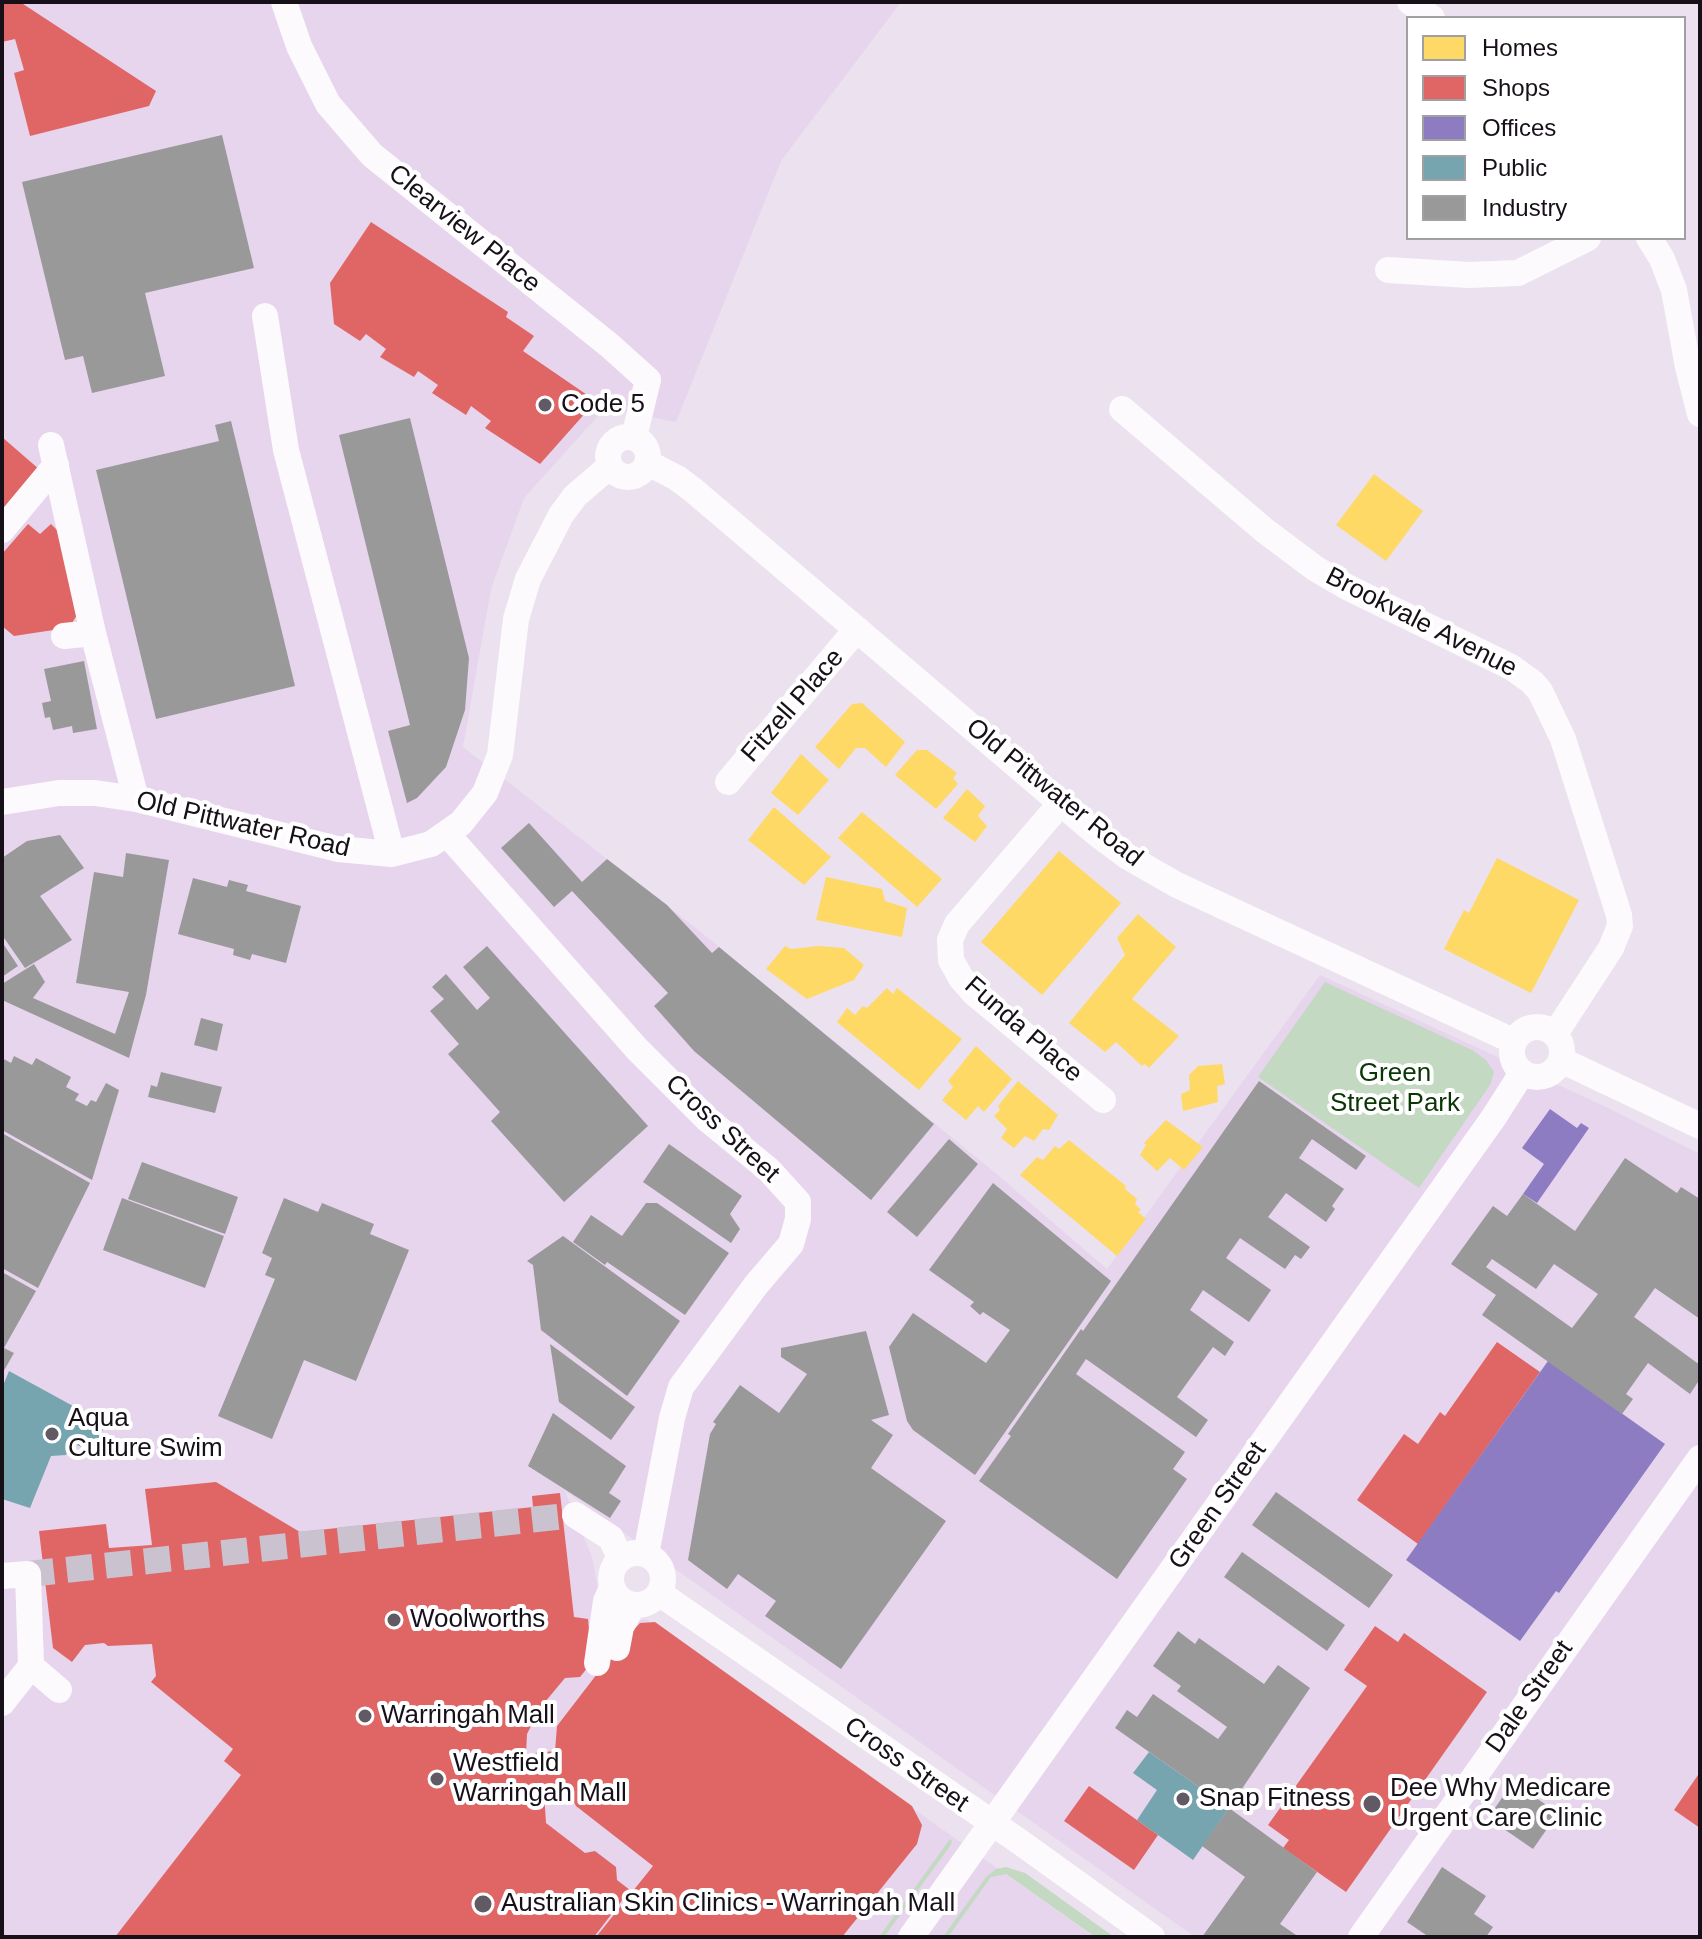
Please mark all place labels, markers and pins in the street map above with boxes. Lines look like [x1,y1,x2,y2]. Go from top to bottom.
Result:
place label: Code 5 [561,389,645,421]
marker: Code 5 [536,396,554,414]
place label: Aqua Culture Swim [68,1403,223,1464]
marker: Aqua Culture Swim [43,1425,61,1443]
place label: Woolworths [410,1604,545,1636]
marker: Woolworths [385,1611,403,1629]
place label: Warringah Mall [381,1700,555,1732]
marker: Warringah Mall [356,1707,374,1725]
place label: Westfield Warringah Mall [453,1748,627,1810]
marker: Westfield Warringah Mall [428,1770,446,1788]
place label: Dee Why Medicare Urgent Care Clinic [1390,1773,1611,1834]
place label: Snap Fitness [1199,1783,1351,1815]
marker: Snap Fitness [1174,1790,1192,1808]
marker: Dee Why Medicare Urgent Care Clinic [1361,1793,1383,1815]
place label: Australian Skin Clinics - Warringah Mall [501,1888,955,1920]
marker: Australian Skin Clinics - Warringah Mall [472,1893,494,1915]

